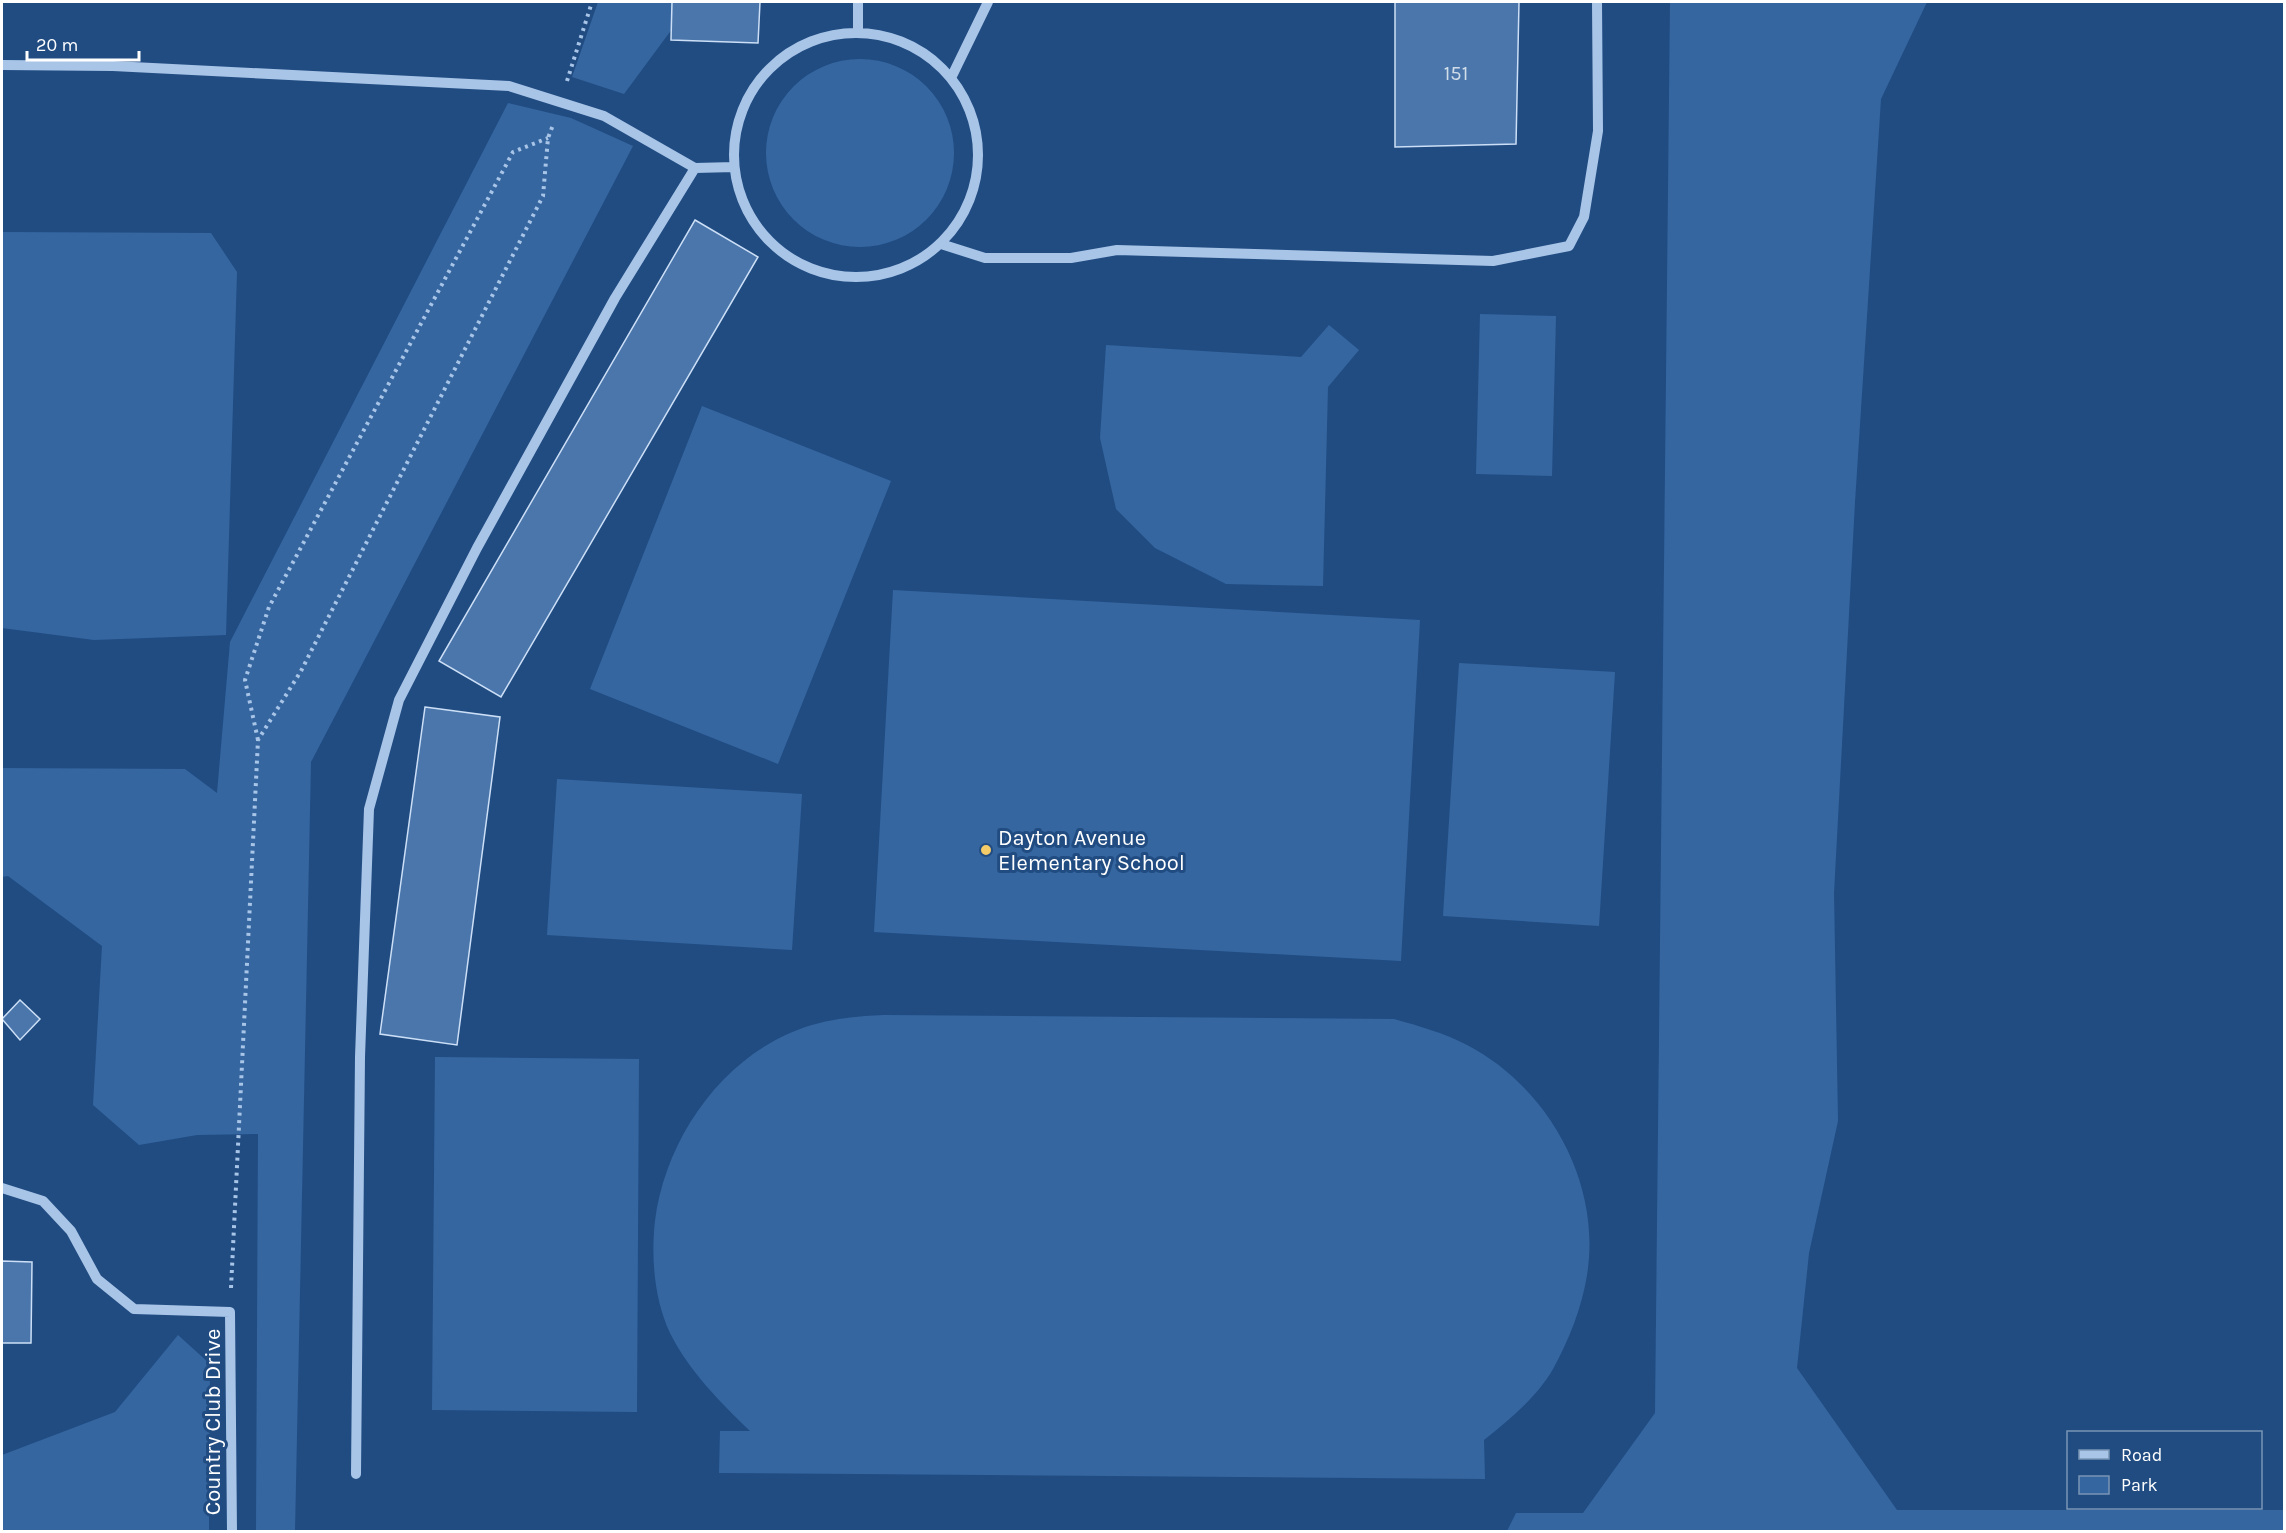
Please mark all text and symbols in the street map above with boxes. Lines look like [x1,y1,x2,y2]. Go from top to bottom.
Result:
scale bar [27,24,140,62]
text: 20 m [36,34,78,56]
house number: 151 [1444,62,1468,85]
place label: Dayton Avenue Elementary School [998,825,1185,876]
marker: Dayton Avenue Elementary School [979,843,993,857]
street label: Country Club Drive [200,1329,226,1515]
legend [2067,1431,2262,1509]
text: Road [2121,1444,2162,1466]
text: Park [2121,1474,2158,1496]

